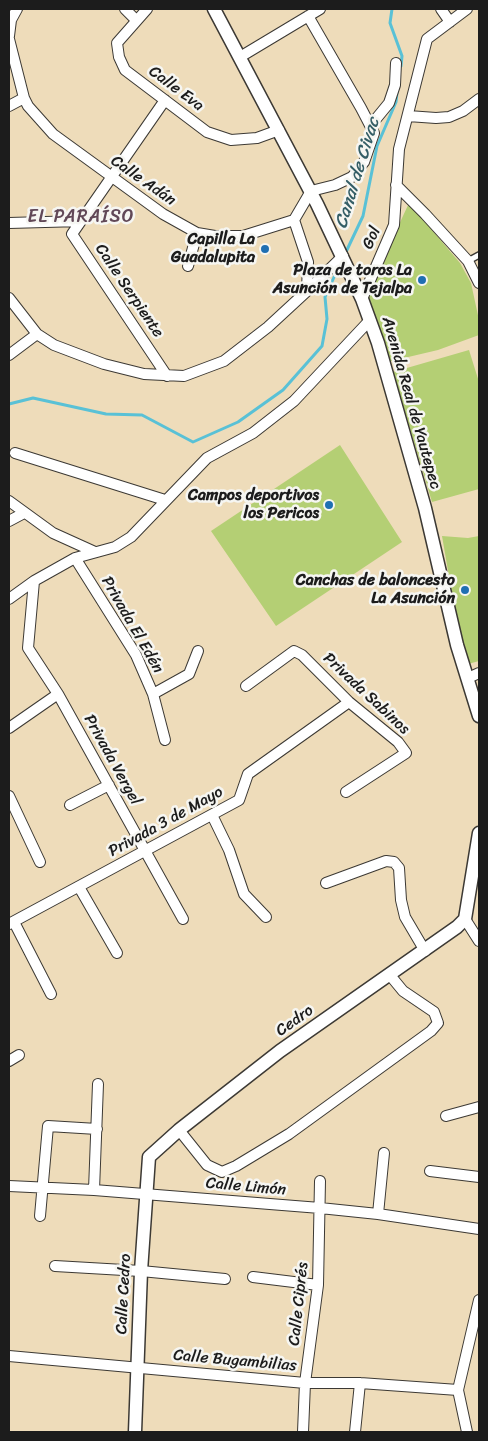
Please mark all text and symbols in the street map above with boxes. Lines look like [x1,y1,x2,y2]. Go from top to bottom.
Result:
street label: Calle Eva [145,62,207,116]
water label: Canal de Civac [331,115,385,231]
street label: Calle Adán [107,152,179,210]
district label: EL PARAÍSO [27,206,135,228]
street label: Gol [359,224,385,252]
place label: Capilla La Guadalupita [171,230,255,268]
street label: Calle Serpiente [91,241,167,341]
marker: Capilla La Guadalupita [259,243,271,255]
place label: Plaza de toros La Asunción de Tejalpa [273,261,412,299]
marker: Plaza de toros La Asunción de Tejalpa [416,274,428,286]
street label: Avenida Real de Yautepec [377,315,445,491]
place label: Campos deportivos los Pericos [188,486,319,524]
marker: Campos deportivos los Pericos [323,499,335,511]
place label: Canchas de baloncesto La Asunción [296,571,455,609]
street label: Privada El Edén [97,573,167,677]
marker: Canchas de baloncesto La Asunción [459,584,471,596]
street label: Privada Sabinos [319,649,413,739]
street label: Privada Vergel [79,711,145,809]
street label: Privada 3 de Mayo [105,783,227,861]
street label: Cedro [273,1001,317,1041]
street label: Calle Limón [205,1174,287,1200]
street label: Calle Cedro [112,1253,136,1335]
street label: Calle Ciprés [285,1261,313,1347]
street label: Calle Bugambilias [172,1346,298,1376]

